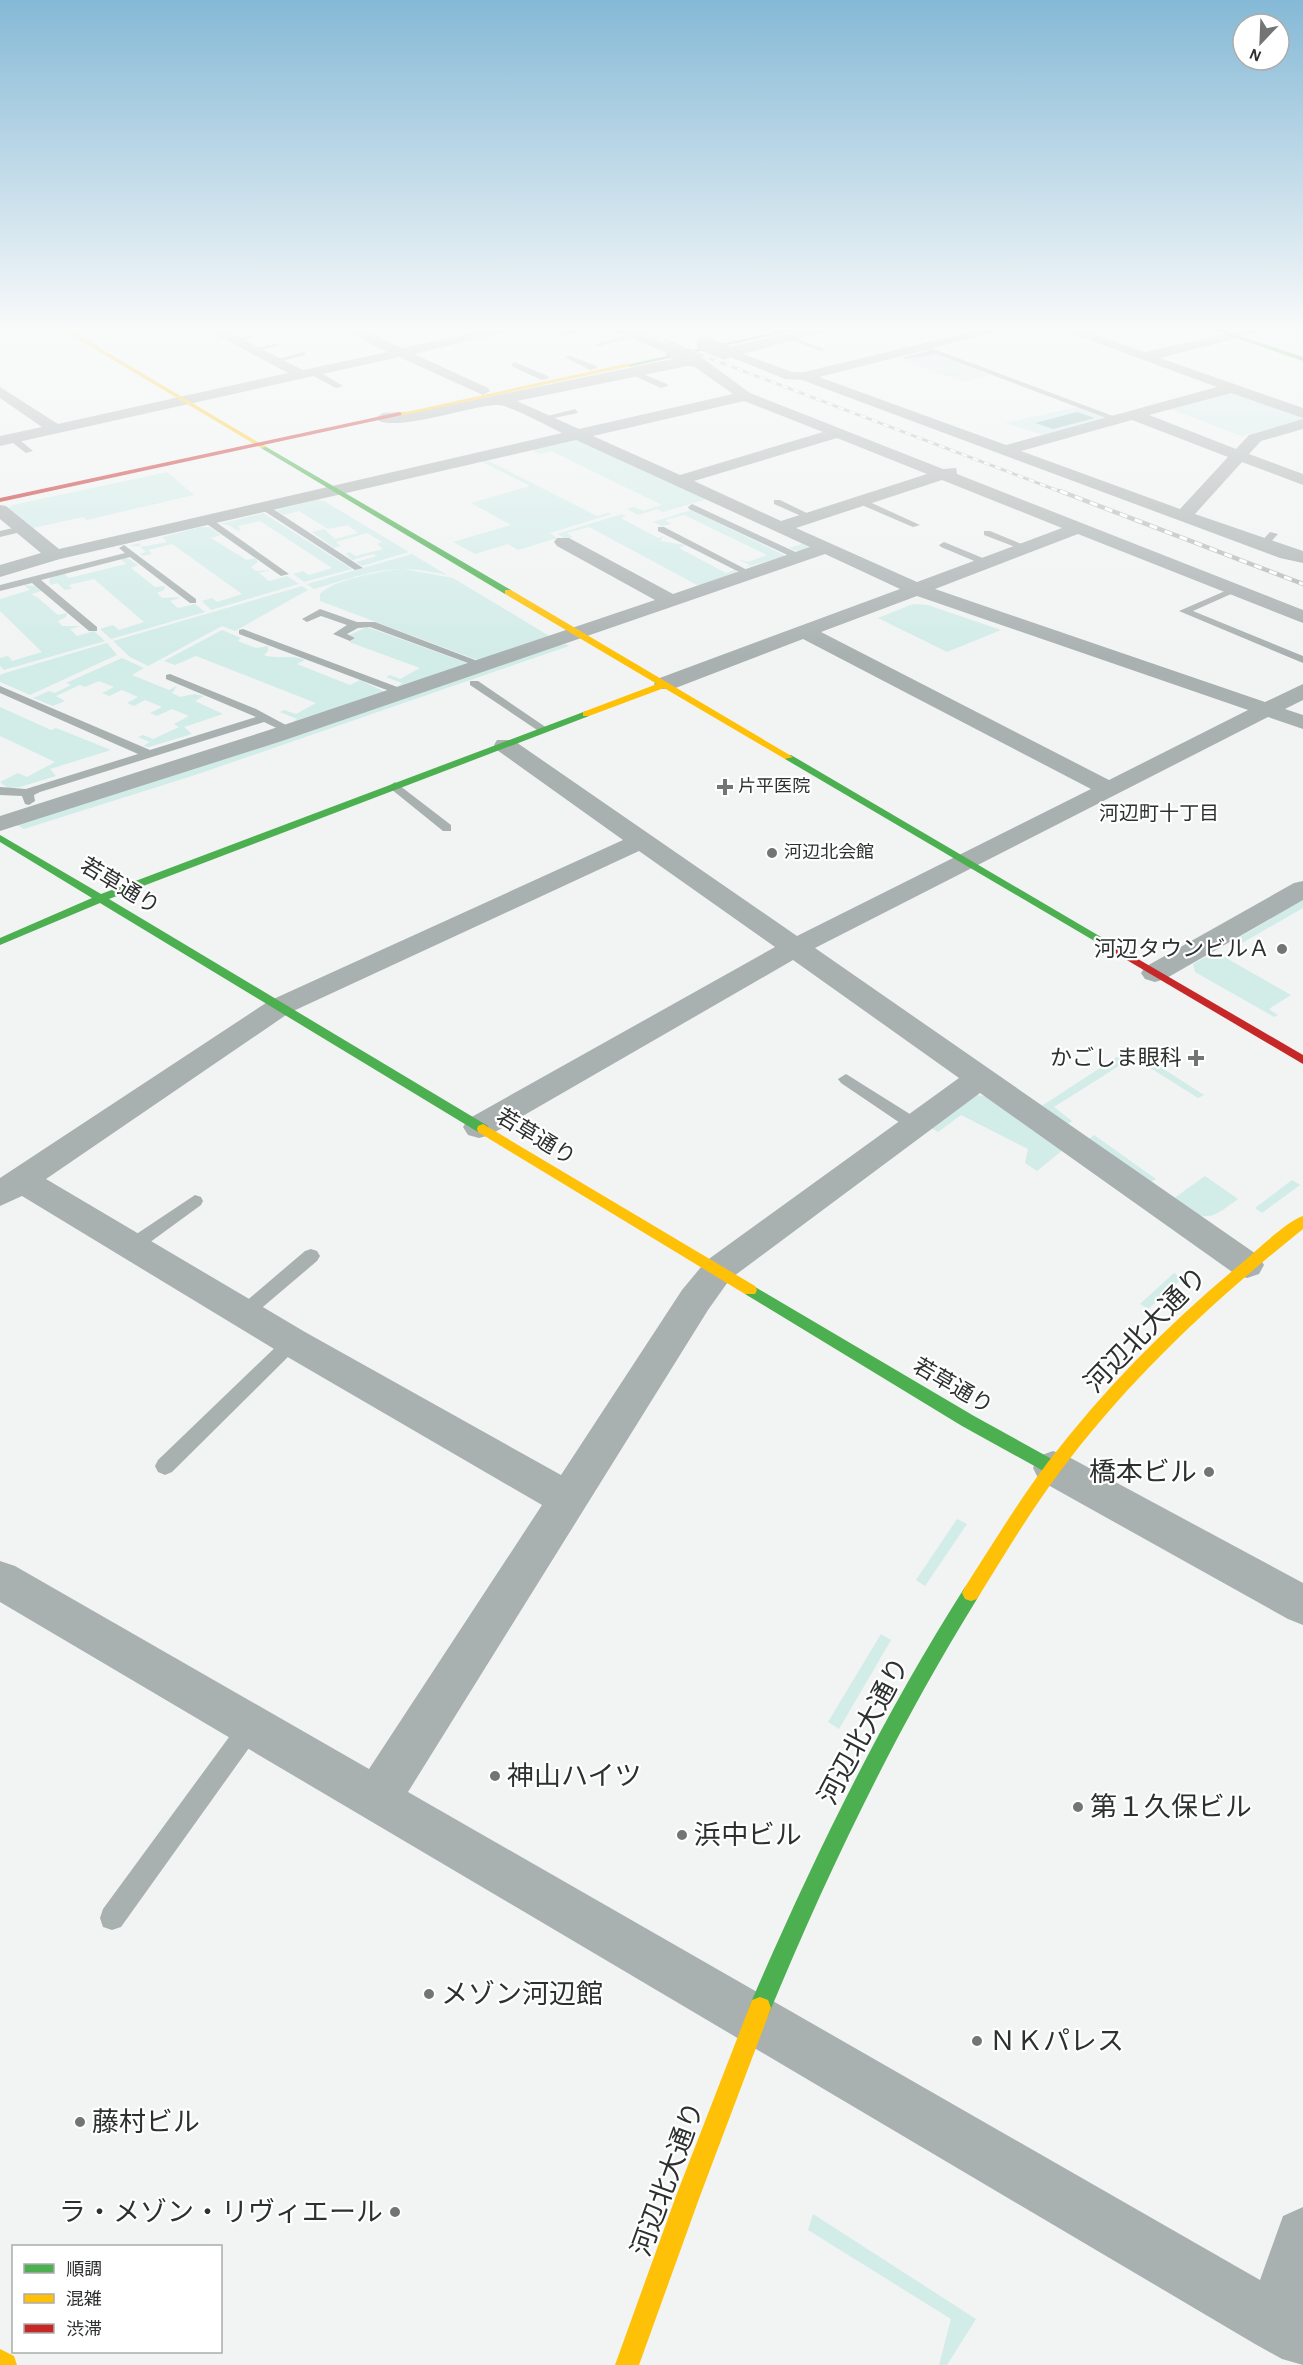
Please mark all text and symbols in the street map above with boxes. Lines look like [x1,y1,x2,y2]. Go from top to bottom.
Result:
north arrow [1231,12,1291,72]
text: N [1247,45,1264,64]
place label: 片平医院 [738,777,810,796]
marker: 片平医院 [716,778,734,796]
district label: 河辺町十丁目 [1099,803,1219,824]
place label: 河辺北会館 [784,842,874,862]
marker: 河辺北会館 [765,846,779,860]
street label: 若草通り [77,853,164,918]
place label: 河辺タウンビルＡ [1094,938,1270,960]
marker: 河辺タウンビルＡ [1275,942,1289,956]
place label: かごしま眼科 [1050,1046,1182,1069]
marker: かごしま眼科 [1187,1049,1205,1067]
street label: 若草通り [493,1104,580,1169]
street label: 河辺北大通り [1079,1262,1212,1398]
street label: 若草通り [909,1354,997,1418]
place label: 橋本ビル [1089,1458,1197,1486]
marker: 橋本ビル [1202,1465,1216,1479]
street label: 河辺北大通り [813,1653,914,1809]
place label: 神山ハイツ [507,1762,641,1790]
marker: 神山ハイツ [488,1769,502,1783]
place label: 第１久保ビル [1090,1792,1252,1821]
marker: 第１久保ビル [1071,1800,1085,1814]
place label: 浜中ビル [694,1821,802,1849]
marker: 浜中ビル [675,1828,689,1842]
place label: メゾン河辺館 [441,1979,603,2008]
marker: メゾン河辺館 [422,1987,436,2001]
place label: ＮＫパレス [989,2028,1124,2055]
marker: ＮＫパレス [970,2034,984,2048]
street label: 河辺北大通り [627,2098,708,2260]
place label: 藤村ビル [92,2108,200,2136]
marker: 藤村ビル [73,2115,87,2129]
place label: ラ・メゾン・リヴィエール [59,2197,383,2226]
marker: ラ・メゾン・リヴィエール [388,2205,402,2219]
legend [12,2245,222,2353]
text: 順調 [66,2261,102,2279]
text: 混雑 [66,2289,102,2309]
text: 渋滞 [66,2320,102,2339]

